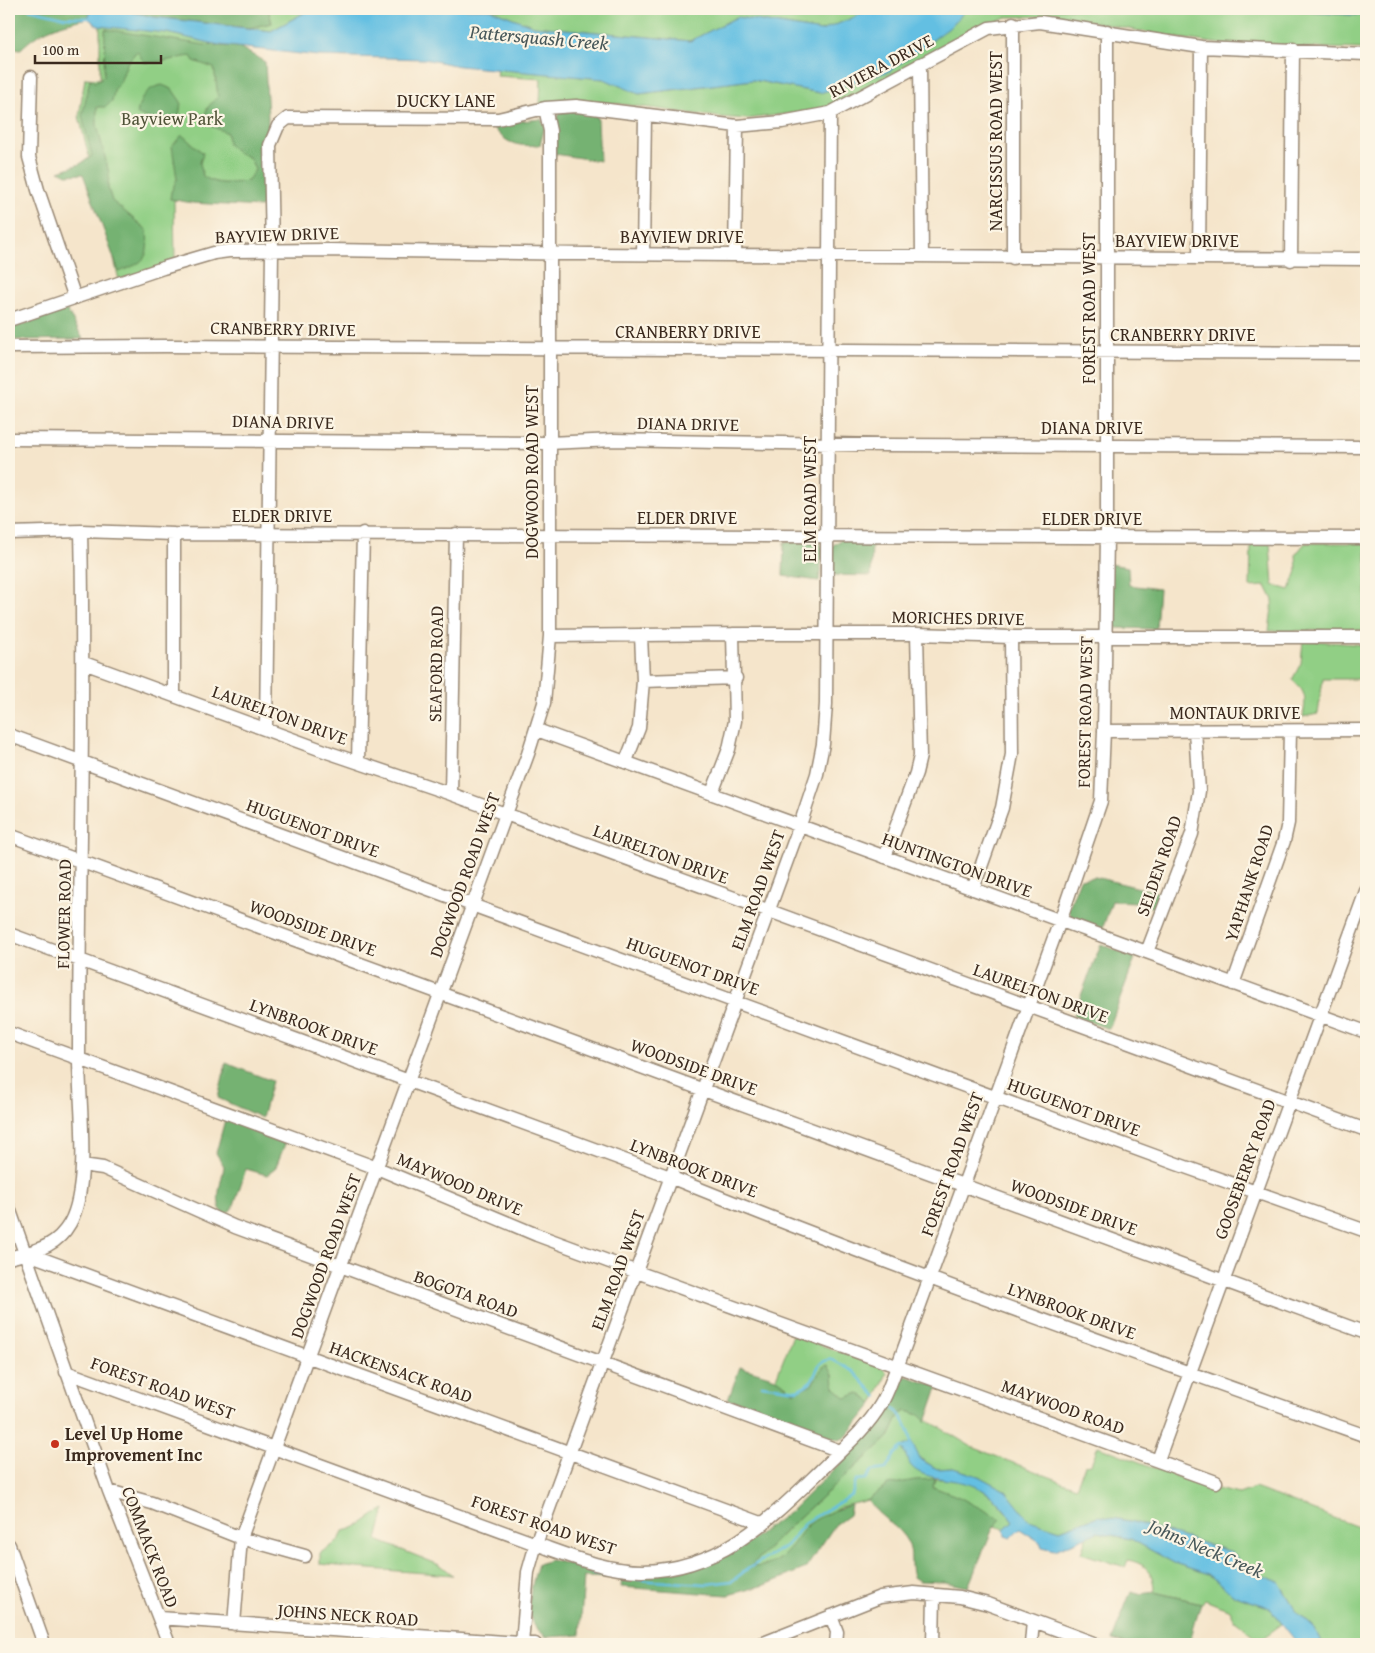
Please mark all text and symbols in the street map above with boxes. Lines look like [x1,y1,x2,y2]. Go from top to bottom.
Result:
water label: Pattersquash Creek [468,17,610,57]
street label: RIVIERA DRIVE [824,27,938,105]
scale bar [35,32,161,64]
text: 100 m [42,39,80,60]
street label: NARCISSUS ROAD WEST [982,51,1009,231]
street label: DUCKY LANE [397,87,495,114]
park label: Bayview Park [121,105,224,132]
street label: BAYVIEW DRIVE [215,219,339,250]
street label: BAYVIEW DRIVE [620,223,744,250]
street label: BAYVIEW DRIVE [1115,227,1239,254]
street label: FOREST ROAD WEST [1075,232,1102,384]
street label: CRANBERRY DRIVE [210,314,356,343]
street label: CRANBERRY DRIVE [615,318,761,345]
street label: CRANBERRY DRIVE [1110,321,1256,348]
street label: DOGWOOD ROAD WEST [518,385,545,559]
street label: DIANA DRIVE [232,407,334,436]
street label: DIANA DRIVE [637,409,739,438]
street label: DIANA DRIVE [1041,414,1143,441]
street label: ELM ROAD WEST [796,436,823,562]
street label: ELDER DRIVE [232,502,332,529]
street label: ELDER DRIVE [637,504,737,531]
street label: ELDER DRIVE [1042,505,1142,532]
street label: MORICHES DRIVE [891,603,1025,632]
street label: SEAFORD ROAD [421,605,450,722]
street label: FOREST ROAD WEST [1070,636,1099,788]
street label: LAURELTON DRIVE [209,677,352,752]
street label: MONTAUK DRIVE [1170,699,1300,726]
street label: DOGWOOD ROAD WEST [422,788,507,961]
street label: HUGUENOT DRIVE [243,791,384,864]
street label: SELDEN ROAD [1129,812,1188,920]
street label: LAURELTON DRIVE [590,816,733,891]
street label: YAPHANK ROAD [1217,821,1280,945]
street label: HUNTINGTON DRIVE [878,825,1036,904]
street label: ELM ROAD WEST [723,826,792,954]
street label: FLOWER ROAD [49,859,78,969]
street label: WOODSIDE DRIVE [246,892,381,963]
street label: HUGUENOT DRIVE [623,929,764,1002]
street label: LAURELTON DRIVE [970,955,1113,1030]
street label: LYNBROOK DRIVE [246,991,382,1062]
street label: WOODSIDE DRIVE [627,1031,762,1102]
street label: HUGUENOT DRIVE [1004,1070,1145,1143]
street label: FOREST ROAD WEST [913,1088,990,1240]
street label: GOOSEBERRY ROAD [1207,1095,1283,1243]
street label: LYNBROOK DRIVE [626,1131,762,1204]
street label: MAYWOOD DRIVE [393,1145,527,1222]
street label: DOGWOOD ROAD WEST [283,1169,368,1342]
street label: WOODSIDE DRIVE [1007,1171,1142,1242]
street label: ELM ROAD WEST [583,1206,652,1334]
street label: BOGOTA ROAD [410,1262,522,1325]
street label: LYNBROOK DRIVE [1004,1275,1140,1346]
street label: HACKENSACK ROAD [326,1333,476,1410]
street label: FOREST ROAD WEST [87,1349,239,1426]
street label: MAYWOOD ROAD [998,1372,1129,1441]
place label: Level Up Home Improvement Inc [65,1420,202,1468]
marker: Level Up Home Improvement Inc [49,1438,61,1450]
street label: COMMACK ROAD [115,1482,186,1611]
street label: FOREST ROAD WEST [468,1487,620,1562]
water label: Johns Neck Creek [1141,1510,1268,1585]
street label: JOHNS NECK ROAD [275,1596,419,1633]

